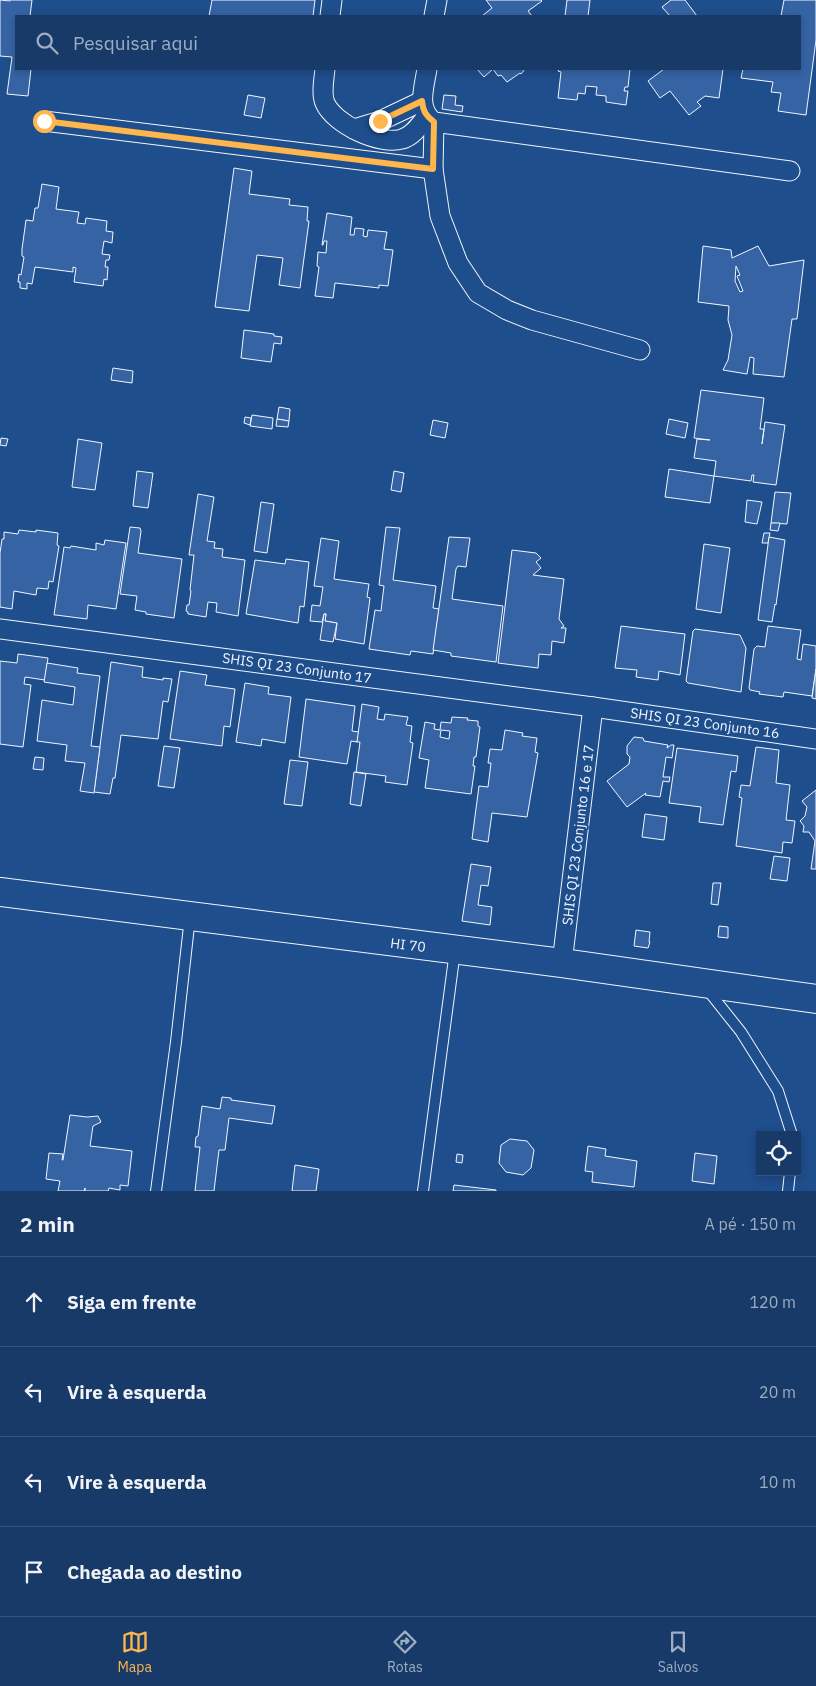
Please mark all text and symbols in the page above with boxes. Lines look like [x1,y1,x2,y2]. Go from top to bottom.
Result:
search box [15,15,801,70]
icon: search [33,29,61,57]
text: Pesquisar aqui [73,31,198,55]
route start [33,110,56,133]
route end [369,110,392,133]
street label: SHIS QI 23 Conjunto 17 [221,649,373,687]
street label: SHIS QI 23 Conjunto 16 [629,704,781,742]
street label: SHIS QI 23 Conjunto 16 e 17 [558,744,598,926]
street label: HI 70 [389,934,427,956]
map controls [756,1131,801,1176]
button: locate [756,1131,801,1176]
text: 2 min [20,1210,75,1238]
text: A pé · 150 m [705,1214,796,1234]
icon: ahead [20,1288,48,1316]
text: Siga em frente [67,1290,197,1314]
text: 120 m [749,1292,796,1312]
icon: left [20,1378,48,1406]
text: Vire à esquerda [67,1380,207,1404]
text: 20 m [759,1382,796,1402]
icon: left [20,1468,48,1496]
text: Vire à esquerda [67,1470,207,1494]
text: 10 m [759,1472,796,1492]
icon: arrive [20,1558,48,1586]
text: Chegada ao destino [67,1560,242,1584]
tab: Mapa [118,1628,152,1676]
tab: Rotas [387,1628,423,1676]
tab: Salvos [658,1628,698,1676]

